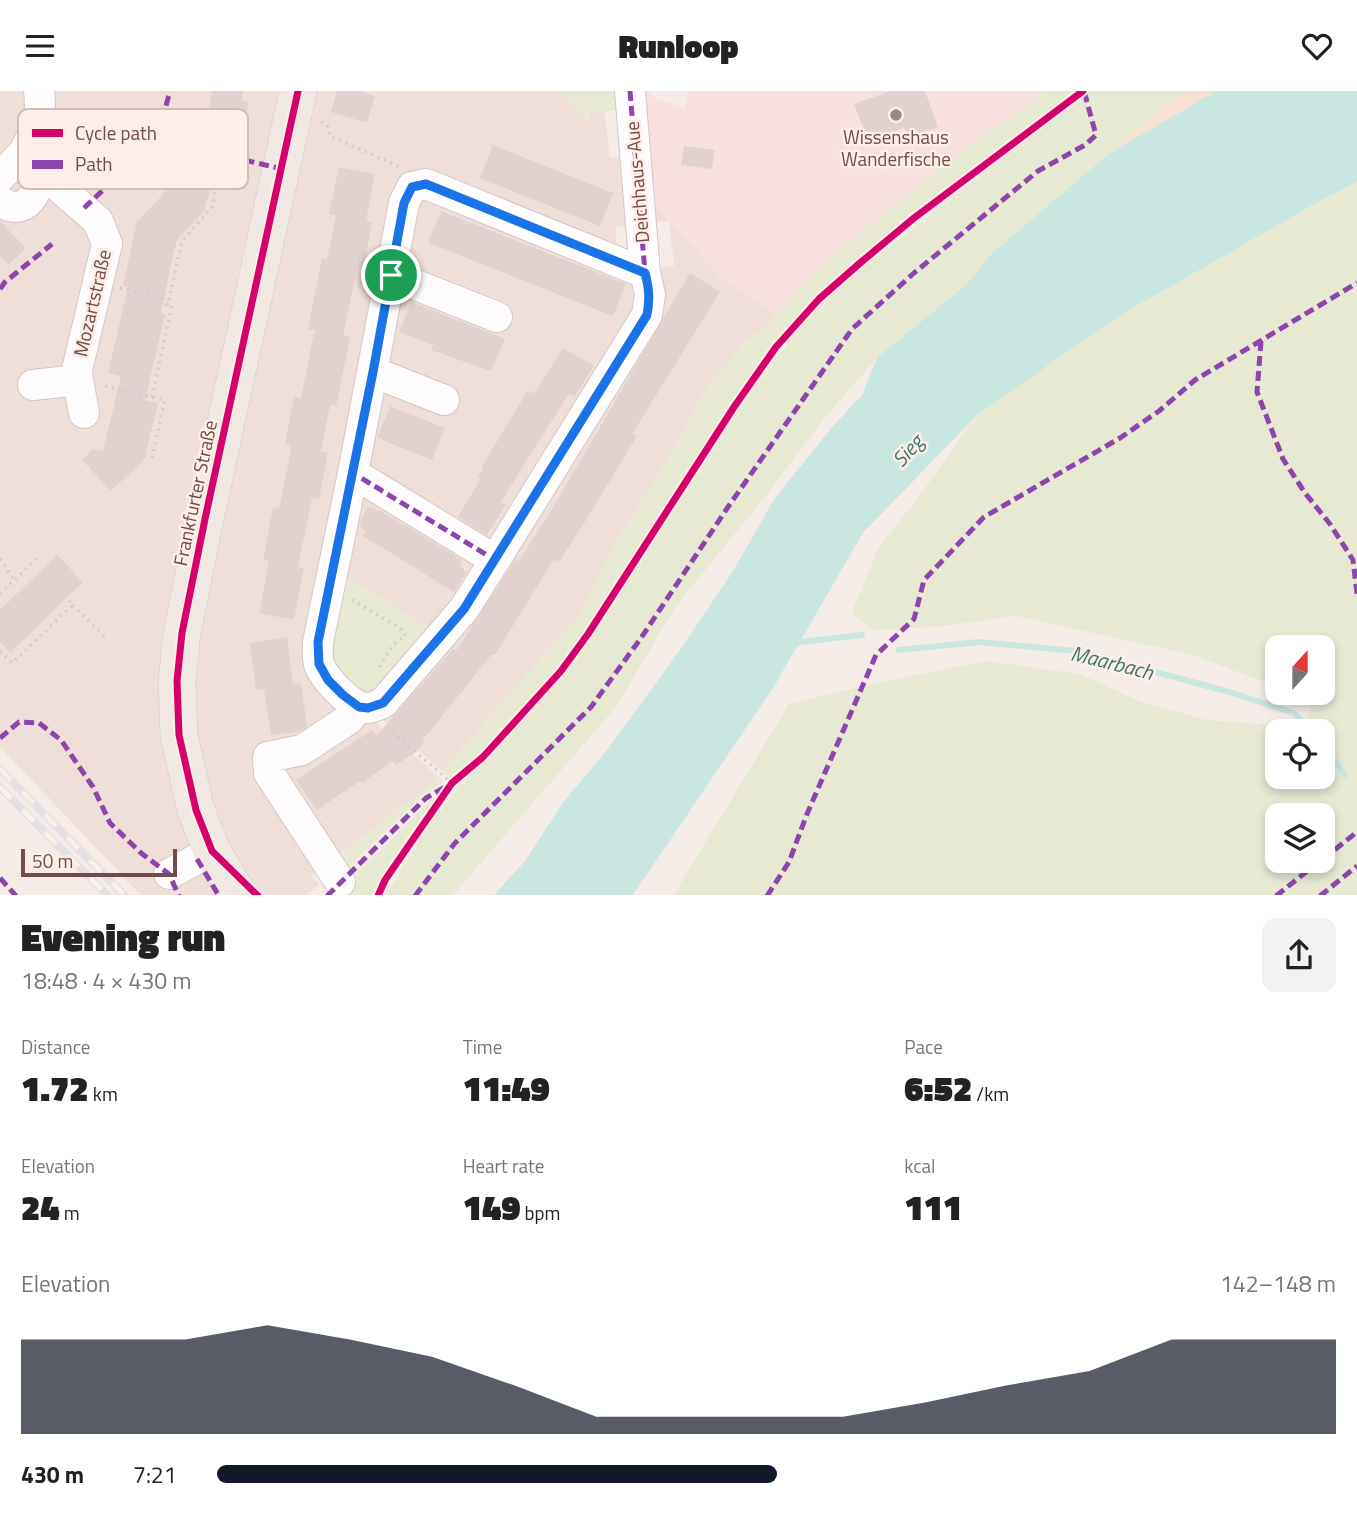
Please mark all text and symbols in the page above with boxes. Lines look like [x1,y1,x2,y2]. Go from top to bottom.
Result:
text: Runloop [618,22,739,70]
icon: menu [21,27,59,65]
icon: heart [1298,27,1336,65]
marker: Wissenshaus Wanderfische [888,107,904,123]
legend [18,109,248,189]
text: Cycle path [75,118,157,147]
street label: Deichhaus-Aue [617,120,656,244]
place label: Wissenshaus Wanderfische [841,122,951,173]
text: Path [75,149,113,178]
pin [361,245,421,305]
street label: Mozartstraße [65,246,118,359]
icon: arrive [372,256,410,294]
street label: Frankfurter Straße [165,417,224,568]
water label: Sieg [884,425,932,474]
north arrow [1265,635,1335,705]
map controls [1265,635,1335,873]
water label: Maarbach [1068,636,1157,688]
button: locate [1265,719,1335,789]
button: layers [1265,803,1335,873]
scale bar [21,846,177,878]
text: 50 m [32,846,73,875]
text: Evening run [21,908,225,966]
button: share [1262,918,1336,992]
text: 18:48 · 4 × 430 m [21,963,191,998]
text: Distance [21,1032,90,1061]
text: Time [463,1032,502,1061]
text: Pace [904,1032,943,1061]
text: 1.72 [21,1061,89,1115]
text: 11:49 [463,1061,550,1115]
text: 6:52 [904,1061,972,1115]
text: km [89,1079,118,1108]
text: /km [972,1079,1009,1108]
text: Elevation [21,1151,95,1180]
text: Heart rate [463,1151,544,1180]
text: kcal [904,1151,935,1180]
text: 24 [21,1180,60,1234]
text: 149 [463,1180,520,1234]
text: 111 [904,1180,962,1234]
text: m [60,1198,80,1227]
text: bpm [520,1198,561,1227]
text: Elevation [21,1266,110,1301]
text: 142–148 m [1220,1266,1336,1301]
text: 430 m [21,1457,84,1492]
text: 7:21 [133,1457,177,1492]

